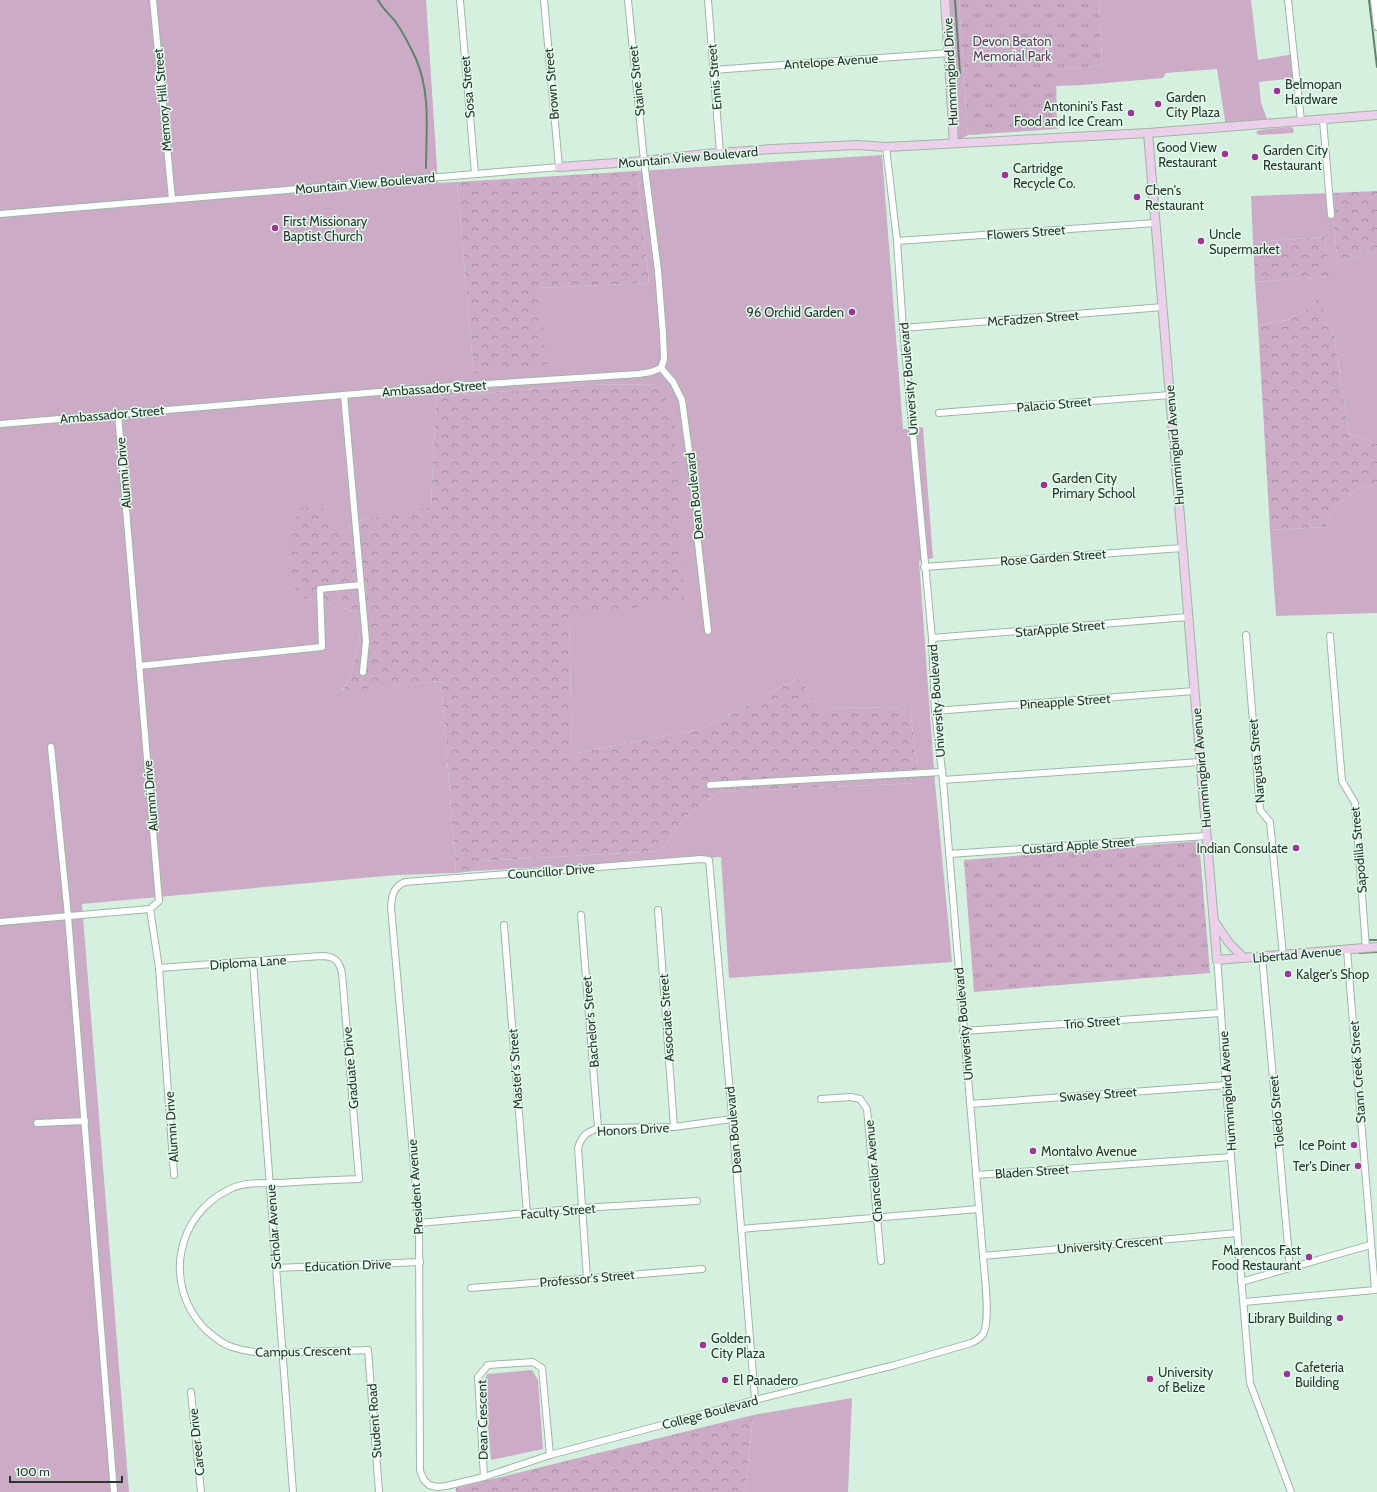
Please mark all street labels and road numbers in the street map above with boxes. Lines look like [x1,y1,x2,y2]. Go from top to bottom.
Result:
street label: Hummingbird Drive [939,17,961,127]
street label: Ennis Street [703,43,725,111]
street label: Staine Street [624,44,648,117]
street label: Memory Hill Street [149,47,174,152]
street label: Brown Street [540,47,562,120]
street label: Antelope Avenue [783,50,879,72]
street label: Sosa Street [456,54,478,119]
street label: Mountain View Boulevard [617,143,759,171]
street label: Mountain View Boulevard [294,169,436,197]
street label: Flowers Street [986,221,1066,243]
street label: McFadzen Street [987,307,1080,329]
street label: University Boulevard [895,322,921,436]
street label: Ambassador Street [381,376,487,400]
street label: Hummingbird Avenue [1161,384,1187,506]
street label: Palacio Street [1016,393,1093,415]
street label: Ambassador Street [59,401,165,427]
street label: Alumni Drive [112,436,134,509]
street label: Dean Boulevard [681,452,707,540]
street label: Rose Garden Street [1000,545,1107,569]
street label: StarApple Street [1014,616,1106,640]
street label: University Boulevard [924,644,948,758]
street label: Pineapple Street [1019,690,1111,712]
street label: Hummingbird Avenue [1188,707,1214,829]
street label: Nargusta Street [1244,717,1268,804]
street label: Alumni Drive [139,759,161,832]
street label: Sapodilla Street [1346,805,1370,894]
street label: Custard Apple Street [1021,833,1136,857]
street label: Councillor Drive [507,860,595,882]
street label: Libertad Avenue [1252,942,1342,966]
street label: Diploma Lane [209,951,287,973]
street label: University Boulevard [950,967,976,1081]
street label: Associate Street [655,973,677,1062]
street label: Bachelor's Street [578,975,602,1068]
street label: Trio Street [1063,1012,1121,1032]
street label: Stann Creek Street [1345,1020,1369,1124]
street label: Graduate Drive [338,1026,362,1110]
street label: Master's Street [504,1027,526,1110]
street label: Hummingbird Avenue [1215,1030,1239,1152]
street label: Toledo Street [1265,1074,1287,1149]
street label: Swasey Street [1059,1083,1138,1105]
street label: Dean Boulevard [721,1086,745,1174]
street label: Alumni Drive [161,1091,181,1163]
street label: Honors Drive [597,1119,670,1139]
street label: Chancellor Avenue [861,1119,885,1223]
street label: President Avenue [404,1138,426,1235]
street label: Bladen Street [994,1160,1070,1182]
street label: Scholar Avenue [262,1184,284,1270]
street label: Faculty Street [520,1200,597,1222]
street label: University Crescent [1056,1231,1164,1257]
street label: Education Drive [304,1255,392,1275]
street label: Professor's Street [539,1266,636,1290]
street label: Campus Crescent [255,1342,352,1360]
street label: Dean Crescent [473,1379,491,1460]
street label: Student Road [363,1383,385,1459]
street label: College Boulevard [660,1391,760,1433]
street label: Career Drive [184,1407,207,1477]

